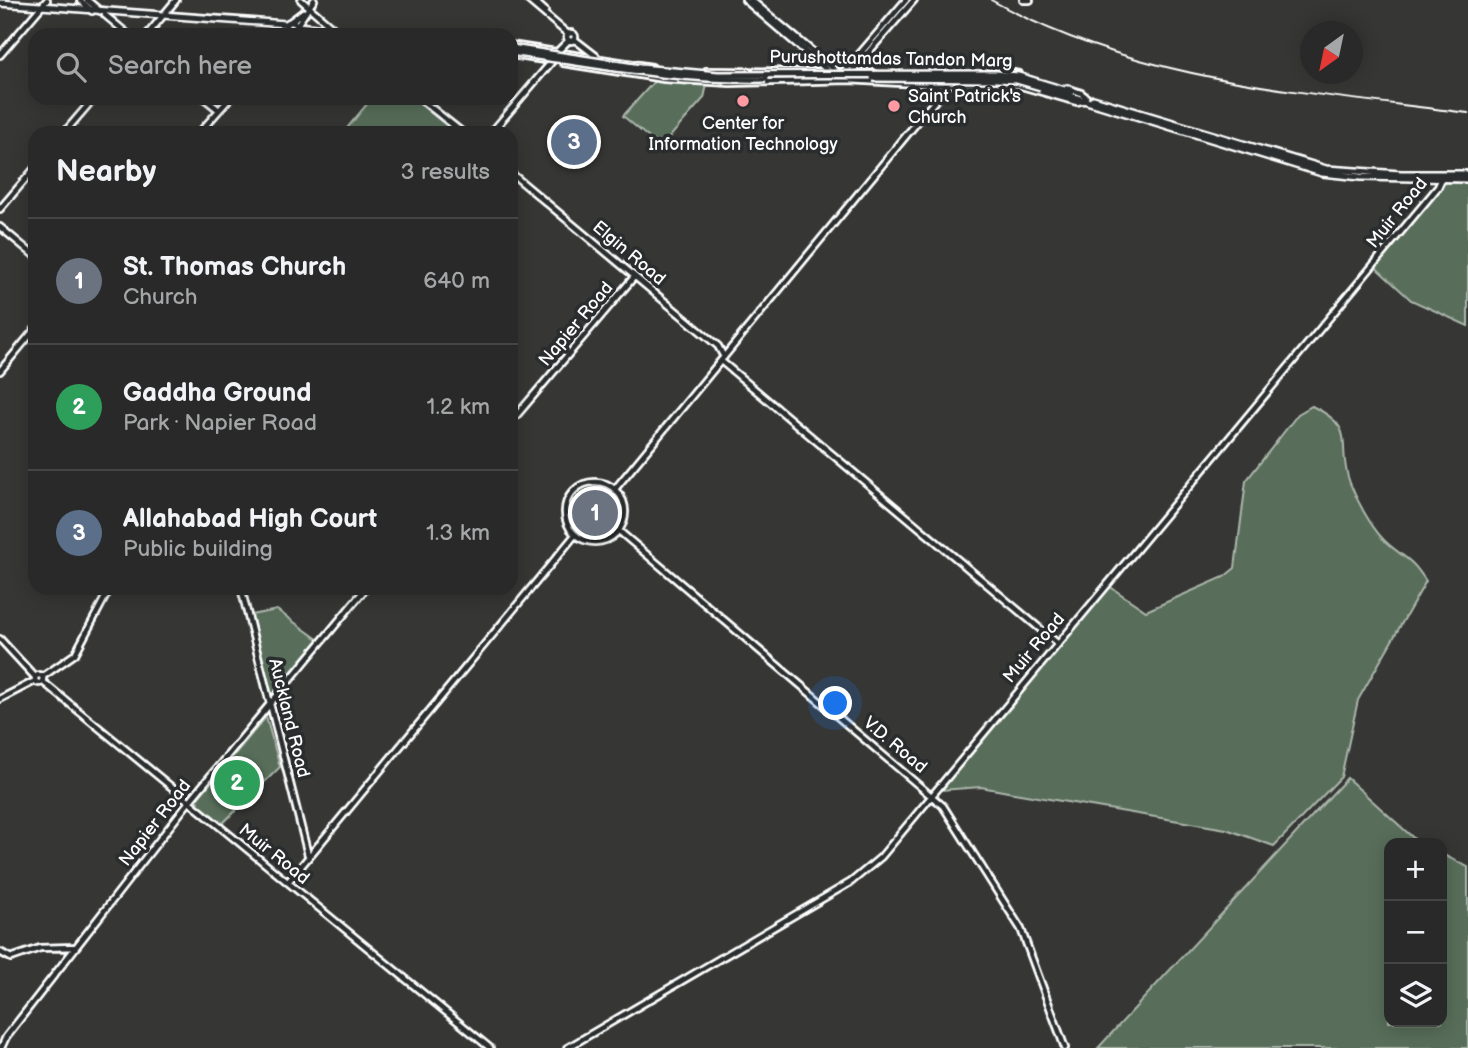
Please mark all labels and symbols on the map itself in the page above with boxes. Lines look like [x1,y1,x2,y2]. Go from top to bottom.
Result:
north arrow [1300,21,1363,84]
street label: Purushottamdas Tandon Marg [769,46,1013,72]
place label: Saint Patrick's Church [908,86,1021,128]
marker: Center for Information Technology [735,93,751,109]
marker: Saint Patrick's Church [886,98,902,114]
place label: Center for Information Technology [648,113,838,155]
pin: 3 [551,116,597,168]
street label: Muir Road [1362,173,1432,253]
street label: Elgin Road [588,216,670,290]
street label: Napier Road [535,277,617,371]
pin: 1 [572,487,618,539]
street label: Muir Road [999,609,1069,687]
street label: Auckland Road [264,656,314,780]
your location [818,686,852,720]
street label: V.D. Road [859,712,931,778]
pin: 2 [214,757,260,809]
street label: Napier Road [115,776,195,870]
street label: Muir Road [234,819,314,889]

